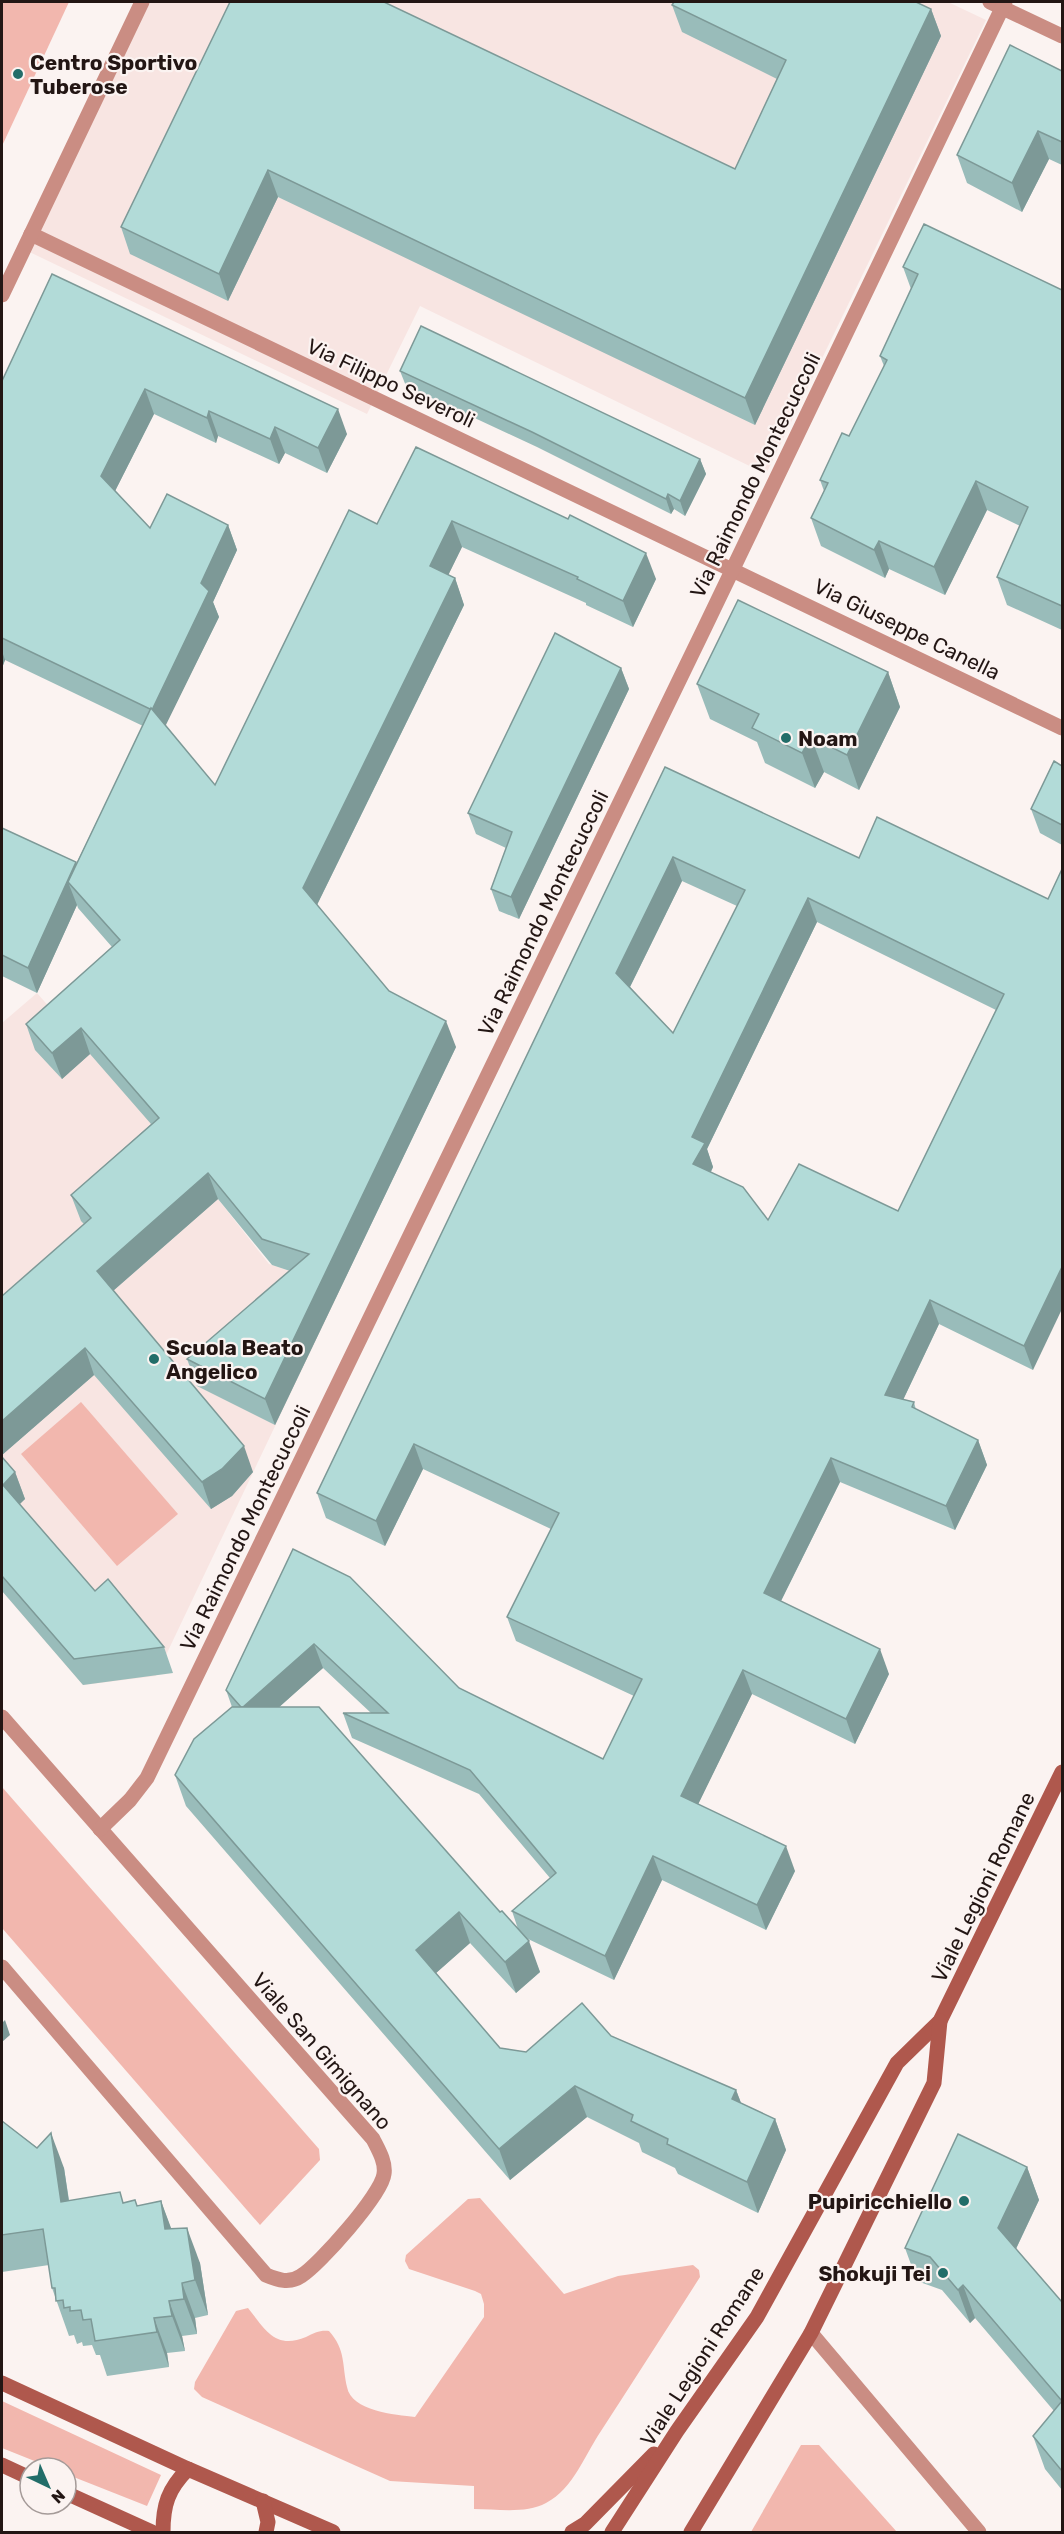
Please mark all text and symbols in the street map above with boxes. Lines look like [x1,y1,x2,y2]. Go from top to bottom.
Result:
place label: Centro Sportivo Tuberose [30,50,197,99]
marker: Centro Sportivo Tuberose [11,67,25,81]
street label: Via Filippo Severoli [303,333,479,433]
street label: Via Raimondo Montecuccoli [685,348,825,602]
street label: Via Giuseppe Canella [810,573,1004,685]
place label: Noam [798,726,858,751]
marker: Noam [779,731,793,745]
street label: Via Raimondo Montecuccoli [473,786,613,1040]
place label: Scuola Beato Angelico [166,1335,304,1384]
marker: Scuola Beato Angelico [147,1352,161,1366]
street label: Via Raimondo Montecuccoli [175,1401,315,1655]
street label: Viale Legioni Romane [926,1788,1040,1986]
street label: Viale San Gimignano [247,1967,397,2135]
place label: Pupiricchiello [808,2189,952,2214]
marker: Pupiricchiello [957,2194,971,2208]
place label: Shokuji Tei [818,2261,931,2286]
street label: Viale Legioni Romane [635,2262,769,2450]
marker: Shokuji Tei [936,2266,950,2280]
north arrow [18,2456,78,2516]
text: N [47,2486,69,2507]

